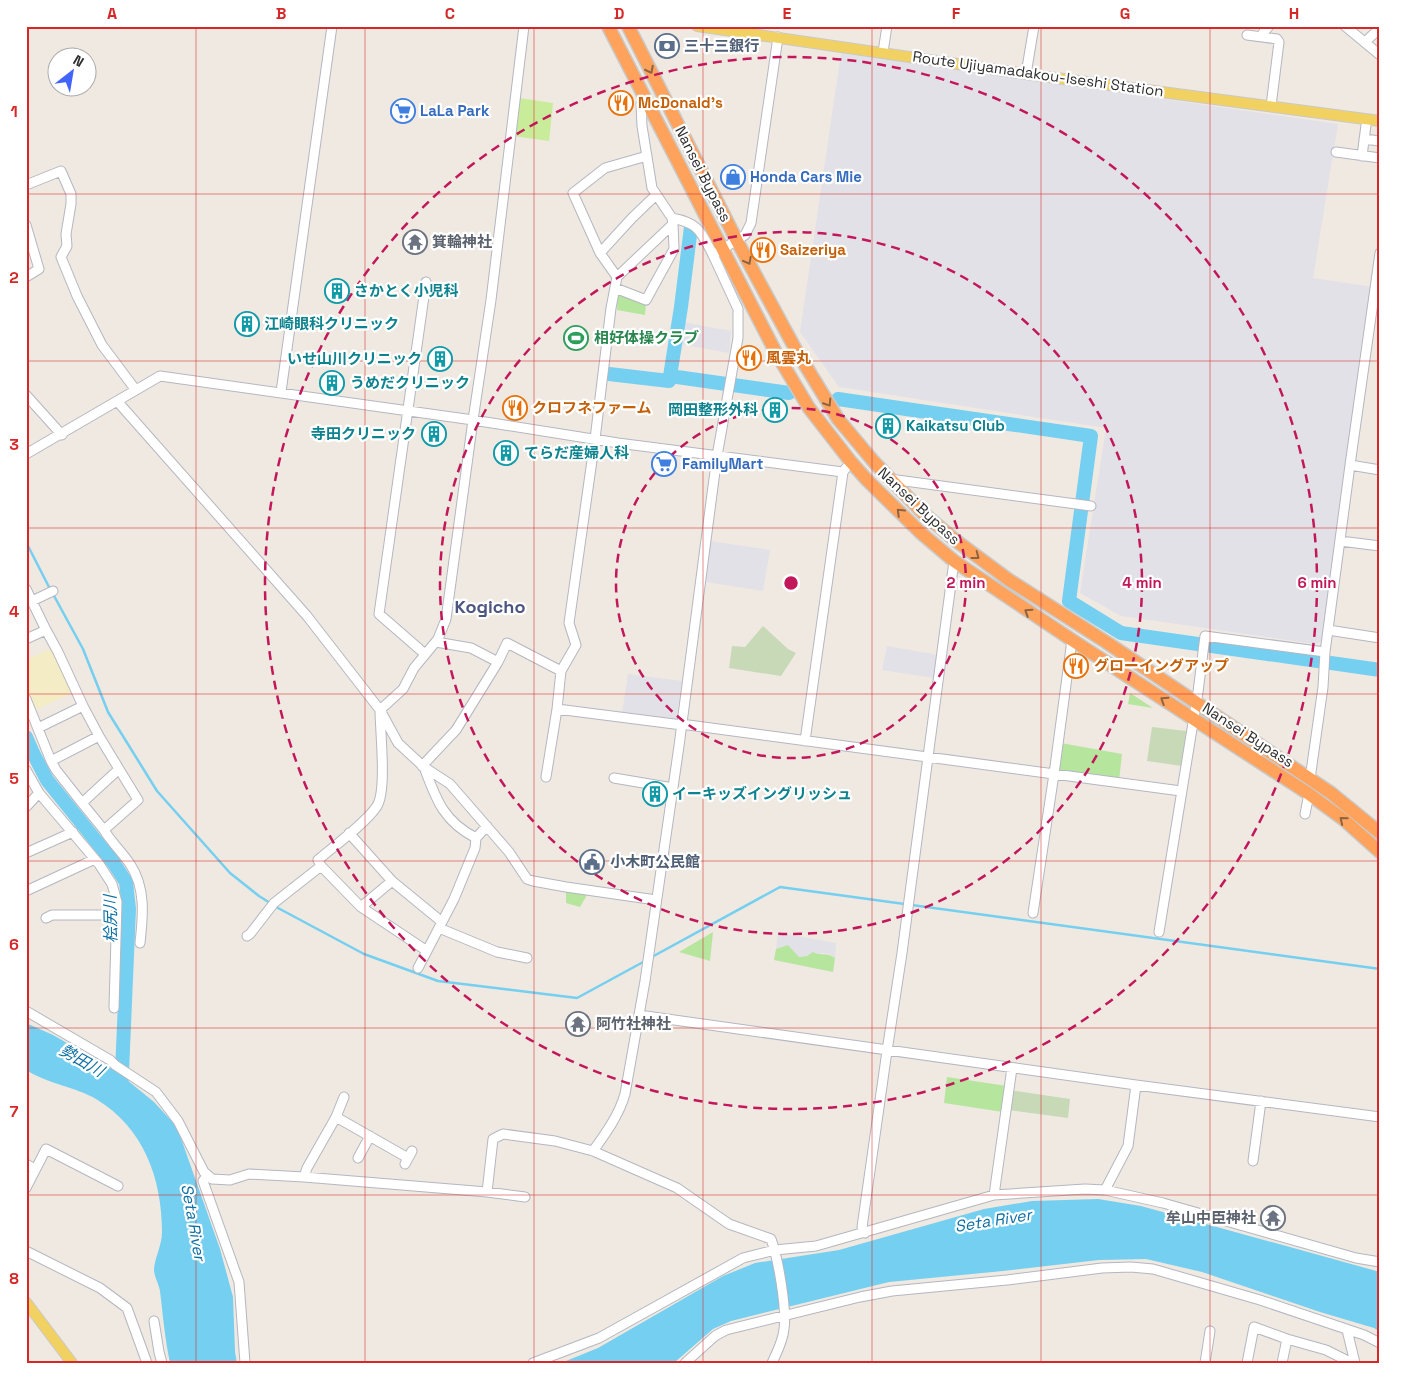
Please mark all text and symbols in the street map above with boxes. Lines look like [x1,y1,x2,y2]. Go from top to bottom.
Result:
text: A [107,3,117,24]
text: B [276,3,286,24]
text: C [445,3,455,24]
text: D [614,3,624,24]
text: E [783,3,792,24]
text: F [952,3,961,24]
text: G [1120,3,1130,24]
text: H [1289,3,1299,24]
bank icon: 三十三銀行 [654,33,680,59]
place label: 三十三銀行 [684,36,759,55]
street label: Route Ujiyamadakou-Iseshi Station [911,46,1165,101]
north arrow [48,48,98,98]
text: N [70,51,87,71]
one-way arrow [644,65,654,74]
restaurant icon: McDonald's [608,90,634,116]
place label: McDonald's [638,93,723,112]
supermarket icon: LaLa Park [390,98,416,124]
text: 1 [10,101,18,122]
place label: LaLa Park [420,101,490,120]
street label: Nansei Bypass [671,123,736,225]
shop icon: Honda Cars Mie [720,164,746,190]
place label: Honda Cars Mie [750,167,862,186]
temple icon: 箕輪神社 [402,229,428,255]
place label: 箕輪神社 [432,232,492,251]
restaurant icon: Saizeriya [750,237,776,263]
place label: Saizeriya [780,240,846,259]
one-way arrow [742,256,752,265]
text: 2 [9,267,19,288]
building icon: さかとく小児科 [324,278,350,304]
place label: さかとく小児科 [354,281,459,300]
building icon: 江崎眼科クリニック [234,311,260,337]
place label: 江崎眼科クリニック [264,314,399,333]
sports icon: 相好体操クラブ [563,325,589,351]
place label: 相好体操クラブ [594,328,699,347]
restaurant icon: 風雲丸 [736,345,762,371]
building icon: いせ山川クリニック [427,346,453,372]
place label: 風雲丸 [766,348,811,367]
place label: いせ山川クリニック [287,349,422,368]
building icon: うめだクリニック [319,370,345,396]
place label: うめだクリニック [350,373,470,392]
restaurant icon: クロフネファーム [502,395,528,421]
building icon: 岡田整形外科 [762,397,788,423]
one-way arrow [822,397,831,406]
place label: クロフネファーム [532,398,652,417]
place label: 岡田整形外科 [668,400,758,419]
building icon: Kaikatsu Club [875,413,901,439]
place label: Kaikatsu Club [906,416,1005,435]
building icon: 寺田クリニック [421,421,447,447]
place label: 寺田クリニック [311,424,416,443]
text: 3 [9,434,19,455]
building icon: てらだ産婦人科 [493,440,519,466]
place label: てらだ産婦人科 [524,443,629,462]
supermarket icon: FamilyMart [651,451,677,477]
place label: FamilyMart [682,454,763,473]
street label: Nansei Bypass [874,463,964,549]
one-way arrow [897,509,906,518]
one-way arrow [970,551,979,559]
text: 2 min [947,573,985,592]
text: 4 min [1122,573,1162,592]
text: 6 min [1297,573,1337,592]
centre of rings [782,574,800,592]
district label: Kogicho [455,595,525,618]
text: 4 [9,601,19,622]
one-way arrow [1024,608,1033,618]
restaurant icon: グローイングアップ [1063,653,1089,679]
place label: グローイングアップ [1094,656,1229,675]
one-way arrow [1161,697,1170,706]
street label: Nansei Bypass [1199,698,1298,771]
text: 5 [9,768,19,789]
building icon: イーキッズイングリッシュ [642,781,668,807]
place label: イーキッズイングリッシュ [672,784,852,803]
one-way arrow [1340,817,1349,825]
public building icon: 小木町公民館 [579,849,605,875]
place label: 小木町公民館 [610,852,700,871]
water label: 桧尻川 [100,893,121,943]
text: 6 [9,934,19,955]
temple icon: 阿竹社神社 [565,1011,591,1037]
place label: 阿竹社神社 [596,1014,671,1033]
water label: 勢田川 [56,1039,110,1083]
text: 7 [10,1101,19,1122]
water label: Seta River [176,1182,211,1264]
water label: Seta River [953,1204,1035,1237]
temple icon: 牟山中臣神社 [1260,1205,1286,1231]
place label: 牟山中臣神社 [1166,1208,1256,1227]
text: 8 [9,1268,19,1289]

